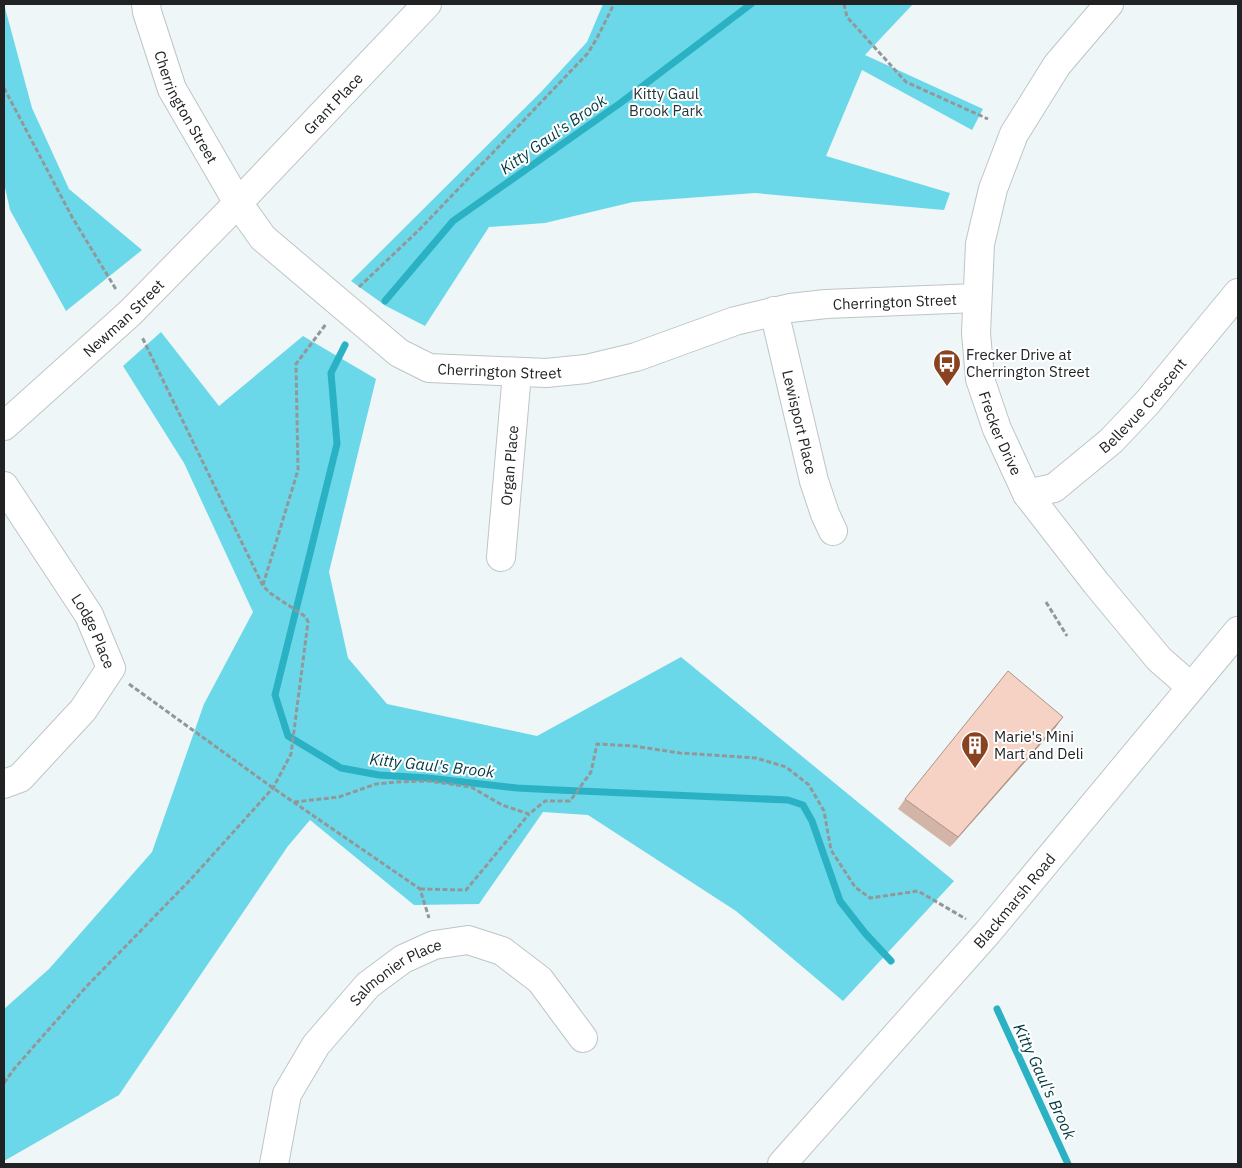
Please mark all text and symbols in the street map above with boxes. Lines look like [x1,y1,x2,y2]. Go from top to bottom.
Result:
street label: Cherrington Street [151,48,222,167]
street label: Grant Place [299,68,367,138]
park label: Kitty Gaul Brook Park [629,84,703,120]
water label: Kitty Gaul's Brook [496,89,611,178]
street label: Newman Street [79,275,168,361]
street label: Cherrington Street [832,289,957,313]
place label: Frecker Drive at Cherrington Street [966,345,1090,381]
bus stop icon: Frecker Drive at Cherrington Street [932,348,962,387]
street label: Bellevue Crescent [1095,354,1190,457]
street label: Cherrington Street [437,359,562,383]
street label: Lewisport Place [779,368,822,476]
street label: Frecker Drive [975,389,1026,478]
street label: Organ Place [496,424,522,506]
street label: Lodge Place [68,590,120,671]
place label: Marie's Mini Mart and Deli [994,727,1083,763]
building icon: Marie's Mini Mart and Deli [960,730,990,769]
water label: Kitty Gaul's Brook [369,748,496,782]
street label: Blackmarsh Road [969,849,1059,952]
street label: Salmonier Place [345,935,443,1009]
water label: Kitty Gaul's Brook [1009,1020,1081,1143]

